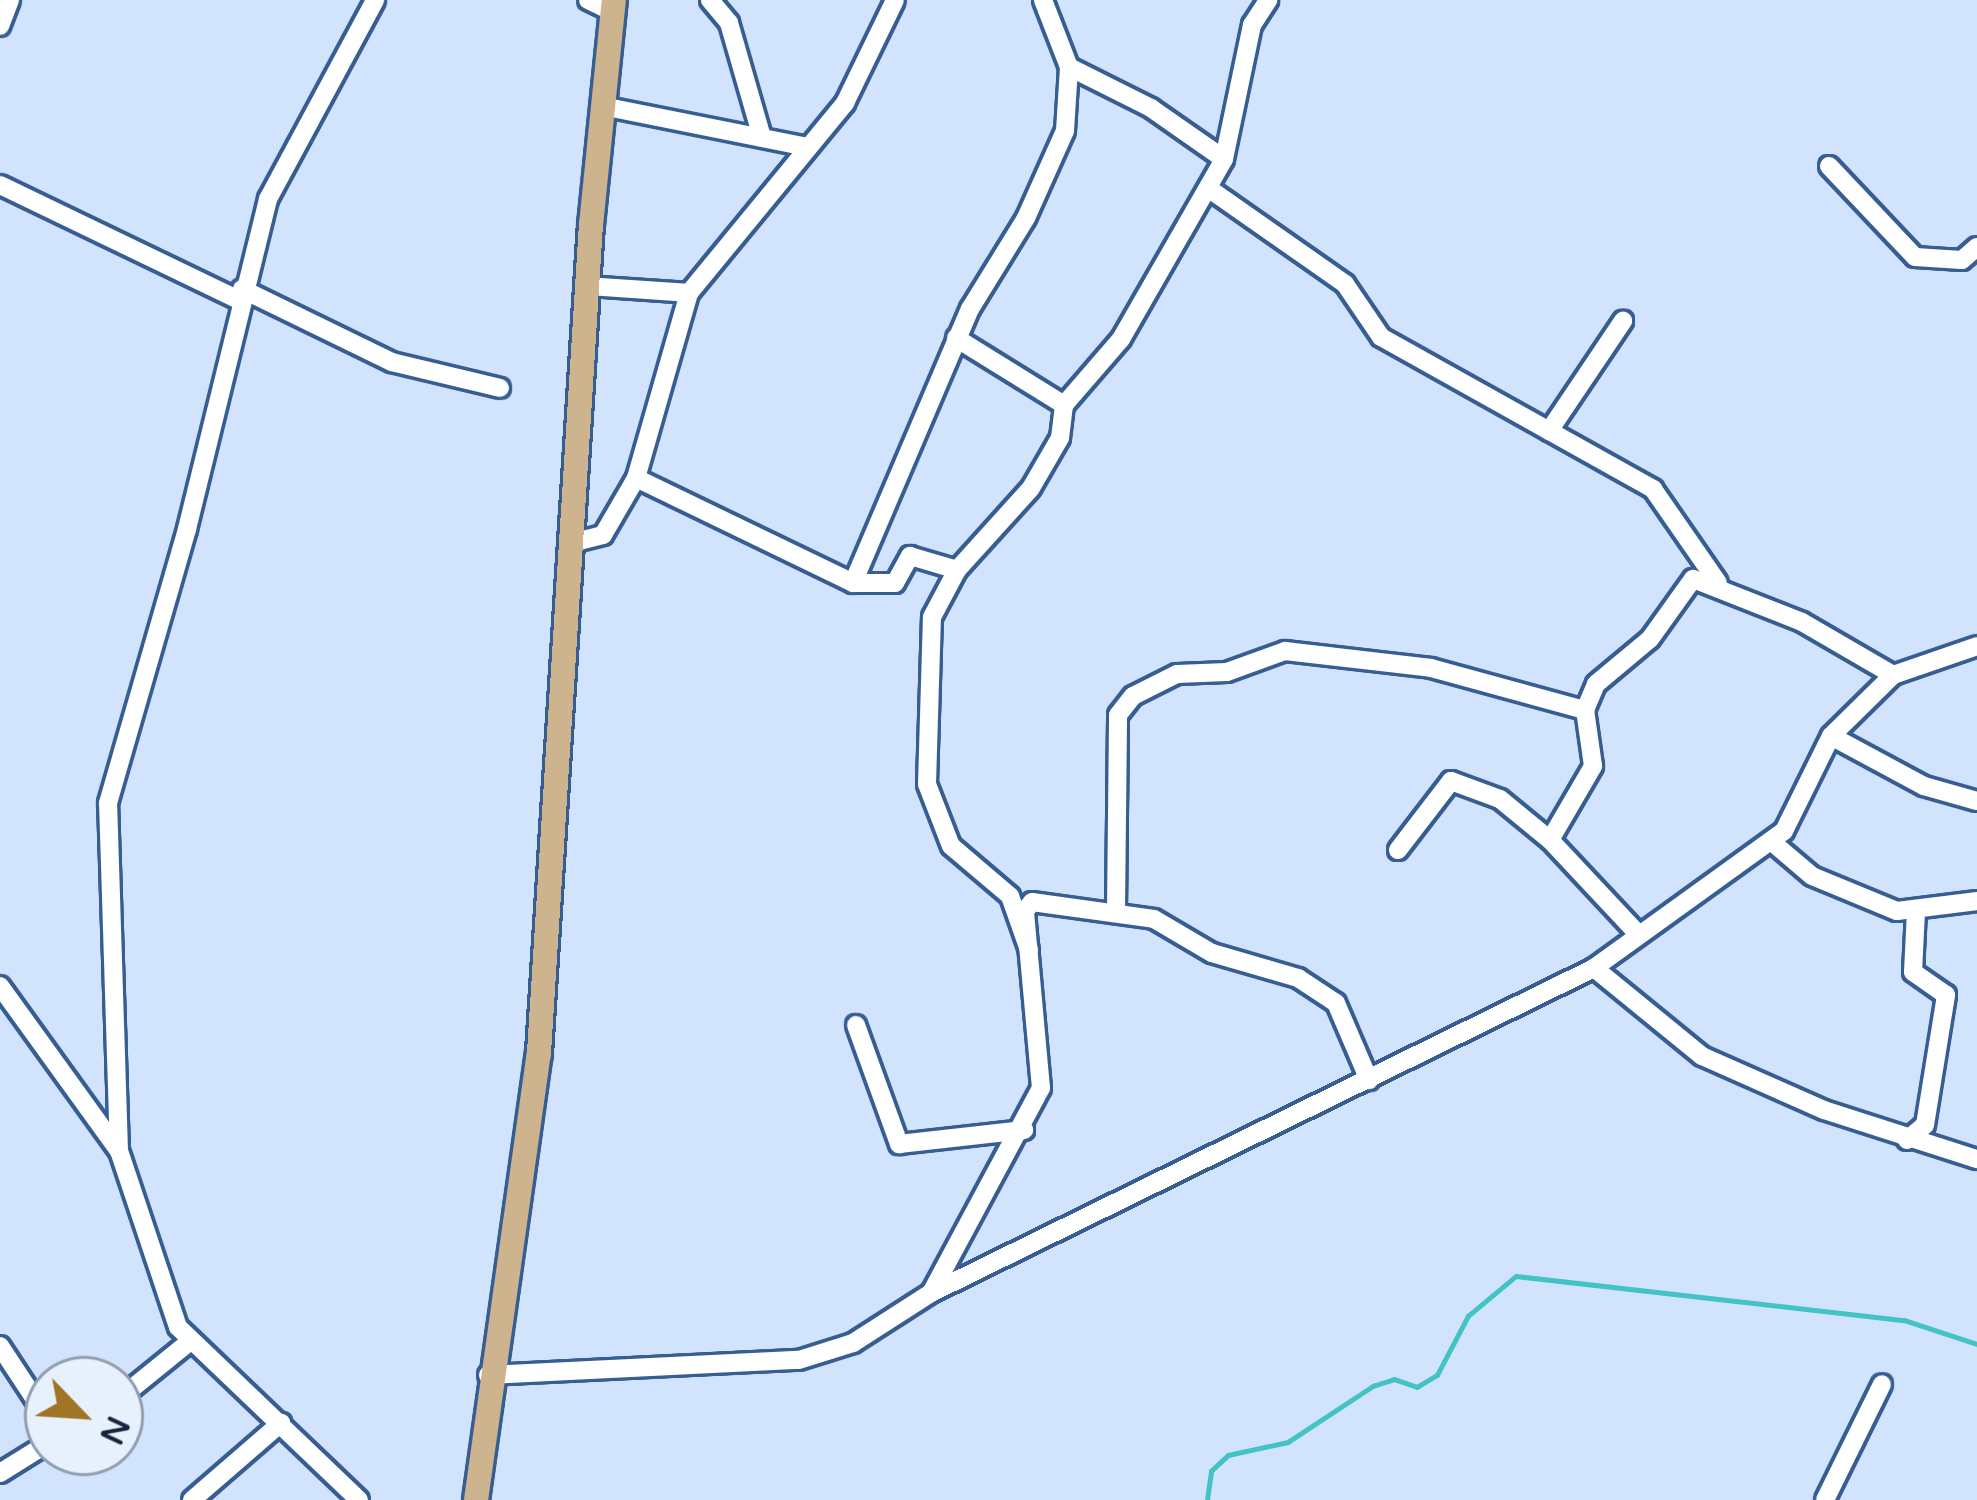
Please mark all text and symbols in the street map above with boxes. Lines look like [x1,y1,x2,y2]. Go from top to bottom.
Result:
north arrow [24,1356,144,1476]
text: N [91,1410,138,1450]

